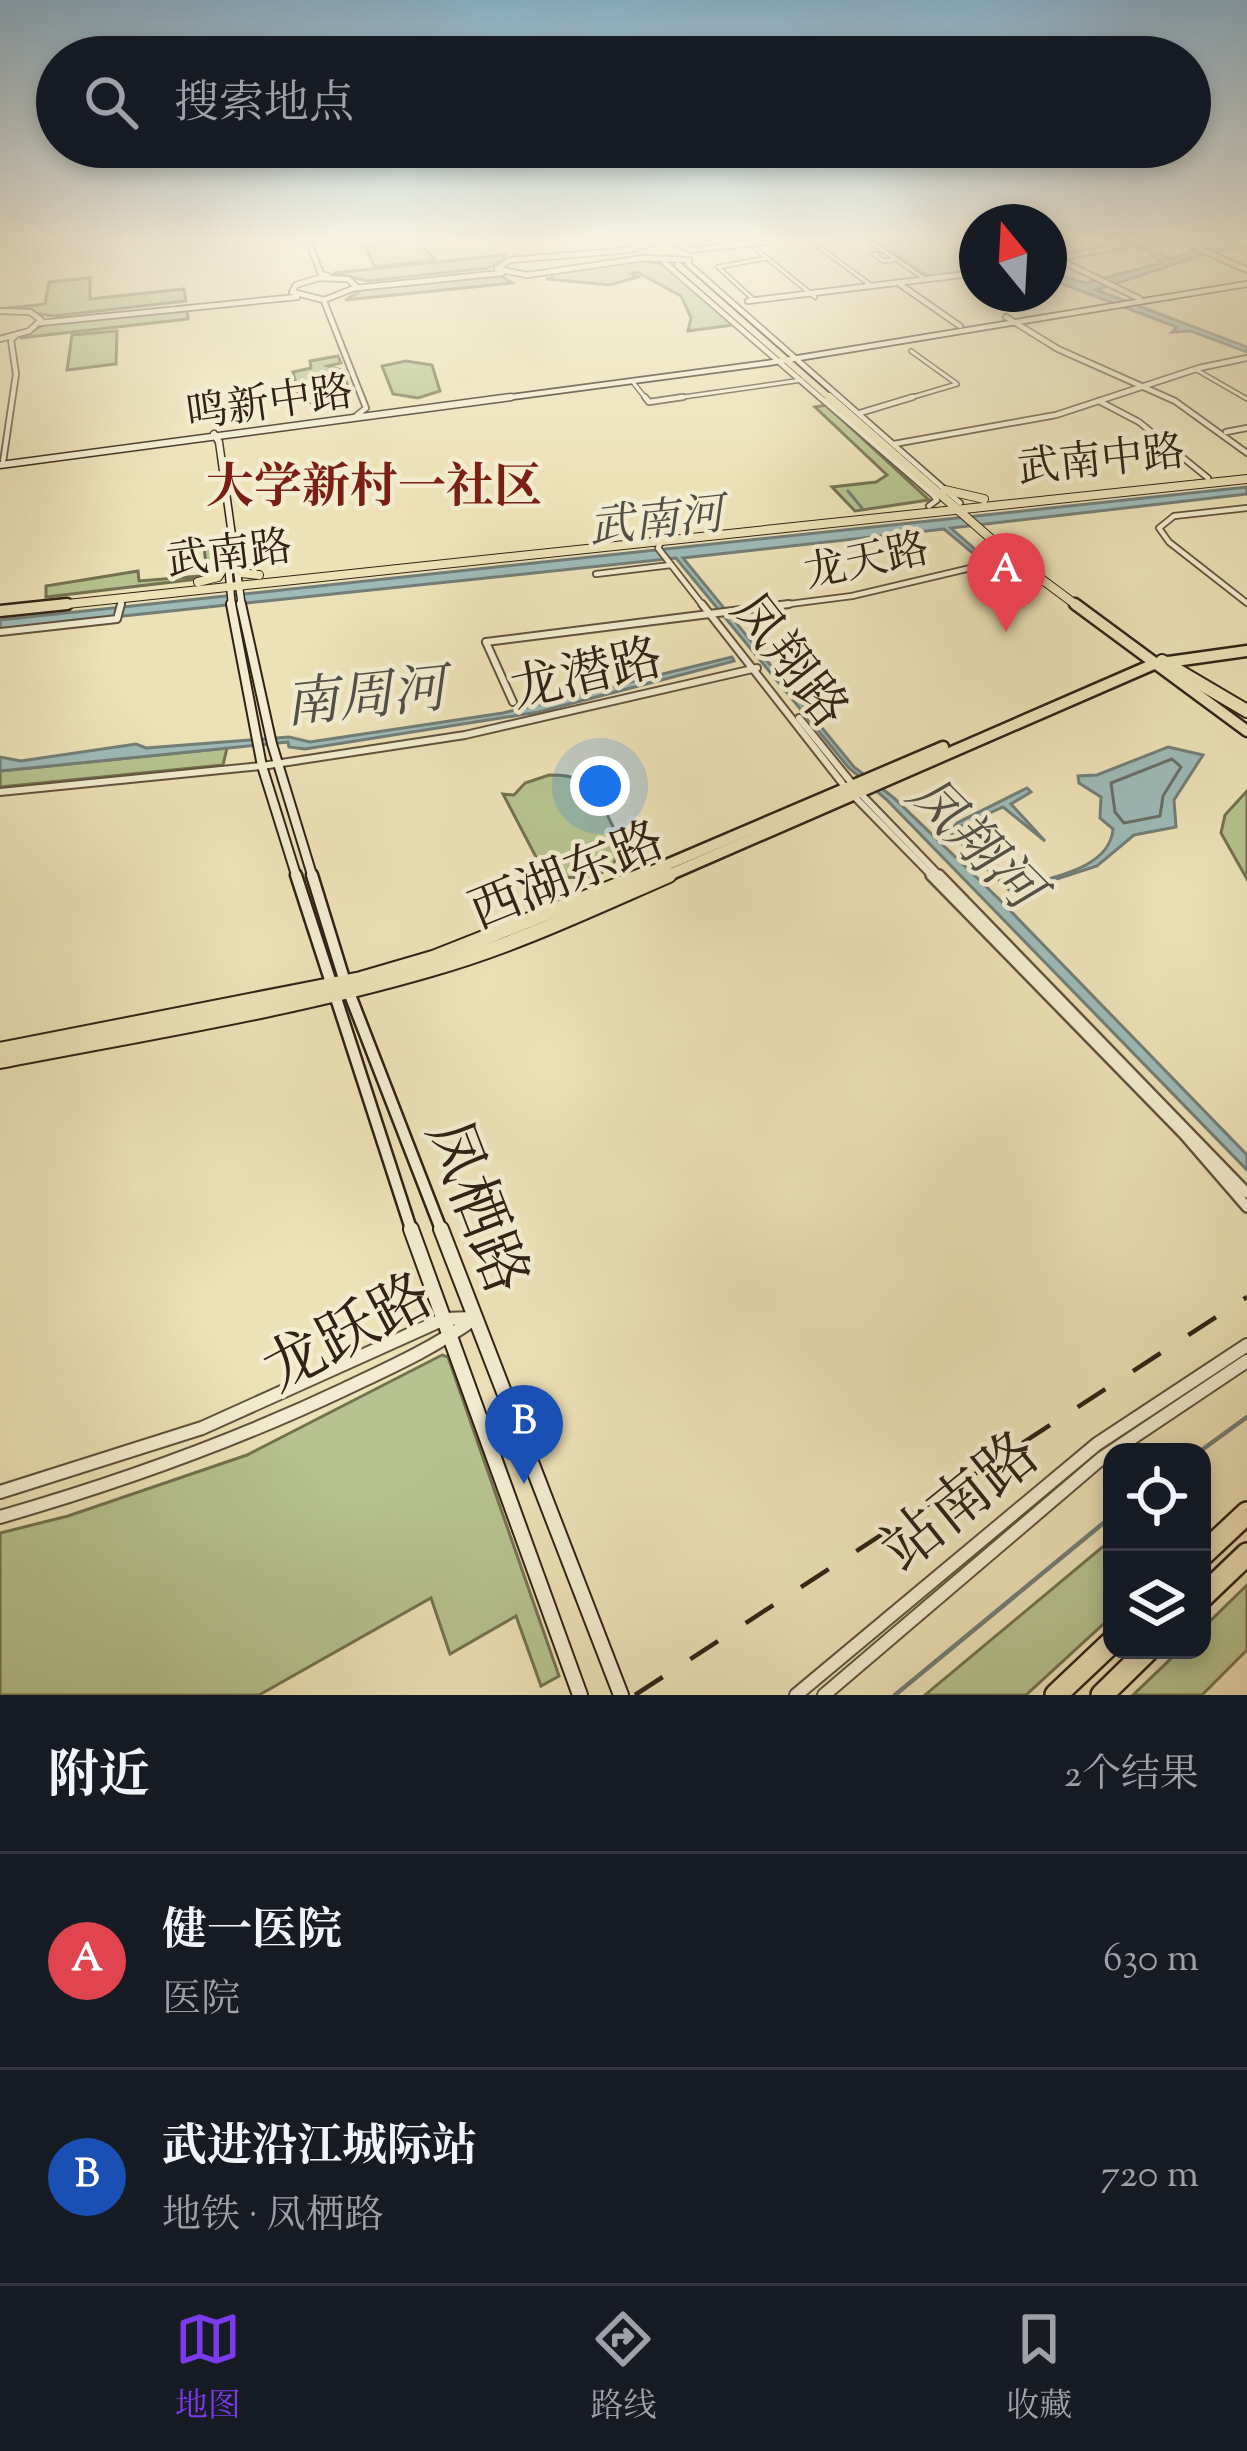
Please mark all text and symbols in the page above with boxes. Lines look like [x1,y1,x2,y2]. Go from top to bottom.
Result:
search box [36,36,1211,168]
icon: search [78,69,144,135]
text: 搜索地点 [174,74,354,139]
north arrow [959,204,1067,312]
street label: 鸣新中路 [182,365,357,447]
street label: 武南中路 [1015,424,1188,502]
district label: 大学新村一社区 [206,456,542,525]
water label: 武南河 [586,484,734,564]
street label: 武南路 [163,520,296,594]
street label: 龙天路 [799,521,935,606]
pin: A [967,533,1045,632]
street label: 凤翔路 [711,580,863,745]
street label: 龙潜路 [504,625,670,730]
water label: 南周河 [281,653,459,748]
your location [570,756,630,816]
water label: 凤翔河 [887,760,1063,936]
street label: 西湖东路 [460,807,676,951]
street label: 凤栖路 [400,1109,546,1308]
street label: 龙跃路 [250,1256,450,1417]
pin: B [485,1385,563,1484]
street label: 站南路 [866,1415,1060,1595]
map controls [1103,1443,1211,1659]
button: locate [1103,1443,1211,1551]
button: layers [1103,1551,1211,1659]
text: 附近 [48,1742,150,1815]
text: 2个结果 [1064,1749,1199,1805]
text: 健一医院 [162,1901,342,1966]
text: A [71,1933,103,1989]
text: 630 m [1103,1933,1199,1989]
text: 医院 [162,1974,240,2030]
text: 武进沿江城际站 [162,2117,477,2182]
text: B [75,2149,99,2205]
text: 720 m [1100,2149,1199,2205]
text: 地铁 · 凤栖路 [162,2190,383,2246]
tab: 地图 [175,2306,241,2432]
tab: 路线 [590,2306,656,2432]
tab: 收藏 [1006,2306,1072,2432]

